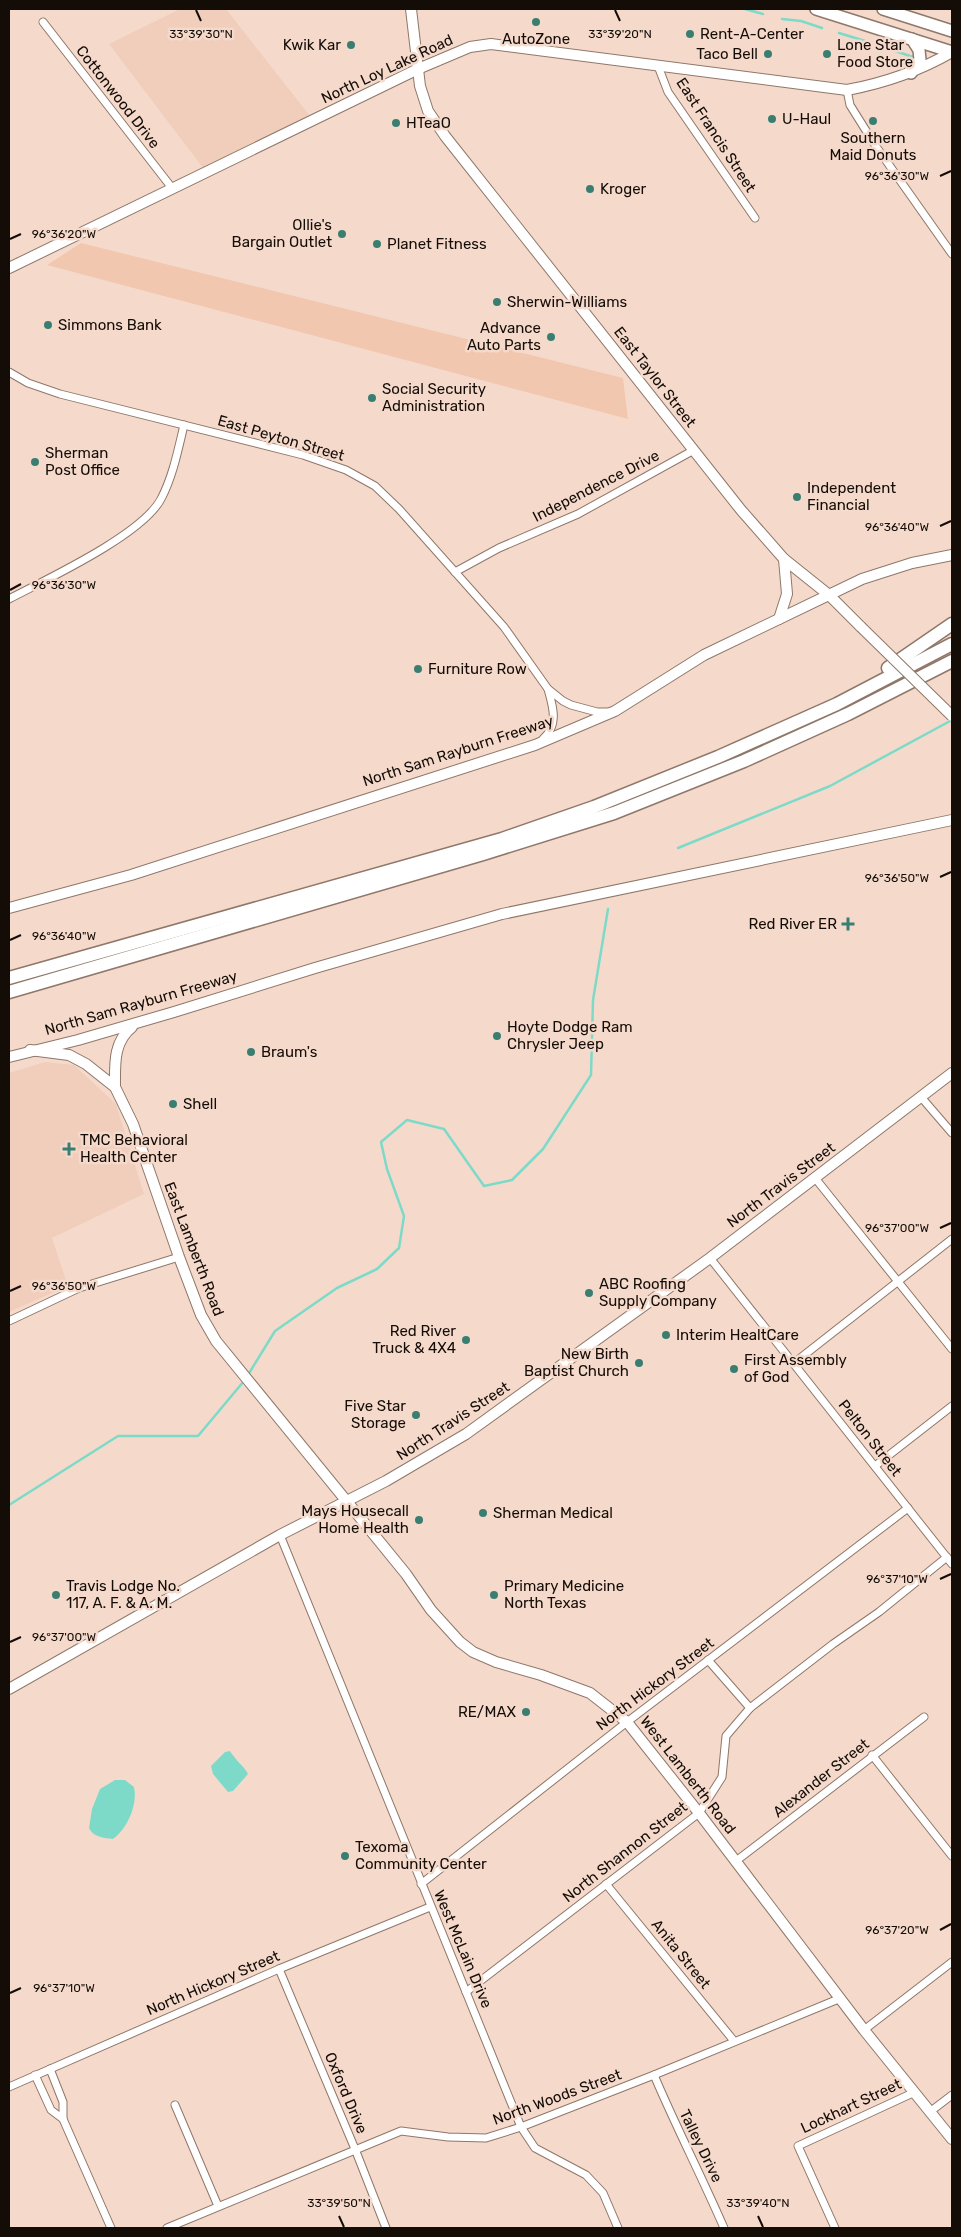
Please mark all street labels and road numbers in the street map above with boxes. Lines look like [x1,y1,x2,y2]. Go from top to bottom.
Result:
street label: North Loy Lake Road [318,31,456,107]
street label: Cottonwood Drive [72,42,164,152]
street label: East Francis Street [672,74,760,196]
street label: East Taylor Street [610,323,700,431]
street label: East Peyton Street [216,411,347,465]
street label: Independence Drive [530,446,662,526]
street label: North Sam Rayburn Freeway [360,712,556,790]
street label: North Sam Rayburn Freeway [43,967,239,1039]
street label: North Travis Street [723,1138,839,1232]
street label: East Lamberth Road [160,1180,228,1318]
street label: North Travis Street [393,1378,513,1464]
street label: Pelton Street [835,1396,906,1480]
street label: North Hickory Street [593,1634,717,1734]
street label: West Lamberth Road [636,1712,740,1838]
street label: Alexander Street [769,1735,873,1821]
street label: North Shannon Street [559,1798,691,1906]
street label: West McLain Drive [430,1887,496,2011]
street label: Anita Street [648,1916,714,1992]
street label: North Hickory Street [144,1947,282,2019]
street label: Oxford Drive [321,2050,371,2136]
street label: North Woods Street [490,2065,624,2129]
street label: Lockhart Street [798,2075,904,2137]
street label: Talley Drive [676,2107,726,2185]

